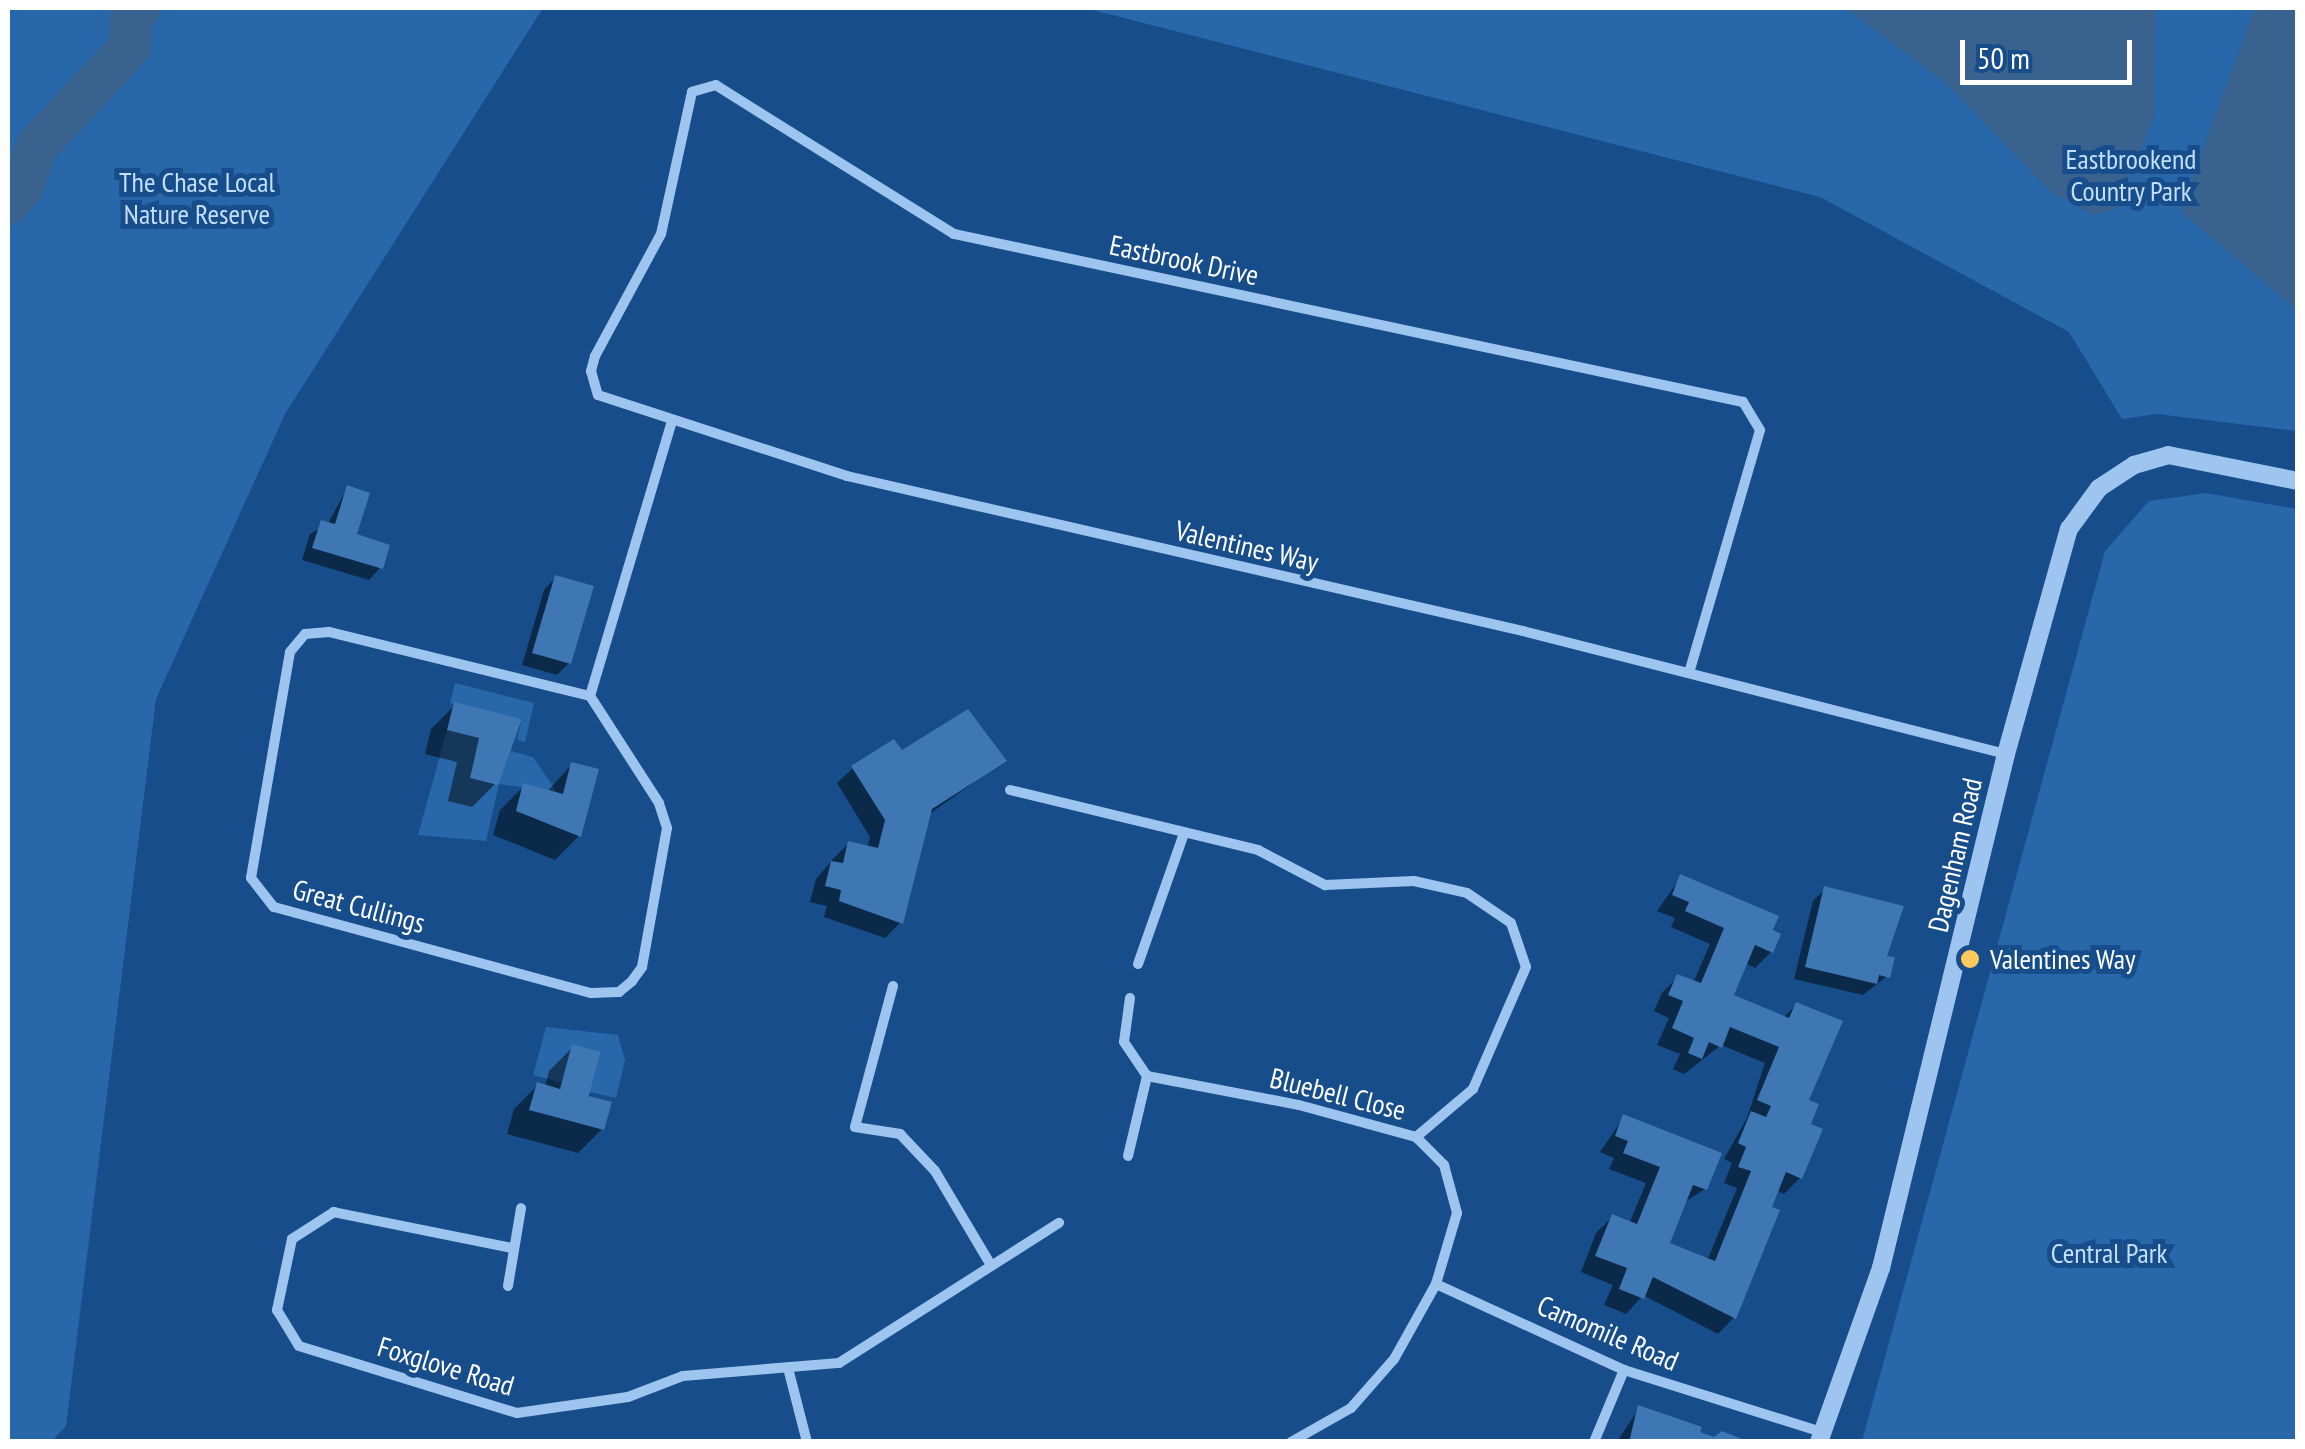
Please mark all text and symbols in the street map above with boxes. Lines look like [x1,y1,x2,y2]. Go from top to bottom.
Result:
scale bar [1965,20,2138,82]
text: 50 m [1977,38,2030,77]
park label: Eastbrookend Country Park [2066,142,2196,208]
park label: The Chase Local Nature Reserve [119,165,275,231]
street label: Eastbrook Drive [1106,228,1262,292]
street label: Valentines Way [1172,513,1322,579]
street label: Dagenham Road [1921,775,1989,935]
street label: Great Cullings [289,872,429,940]
place label: Valentines Way [1990,942,2136,976]
marker: Valentines Way [1959,948,1981,970]
street label: Bluebell Close [1267,1061,1409,1127]
park label: Central Park [2051,1236,2167,1270]
street label: Camomile Road [1532,1288,1684,1378]
street label: Foxglove Road [374,1329,518,1403]

